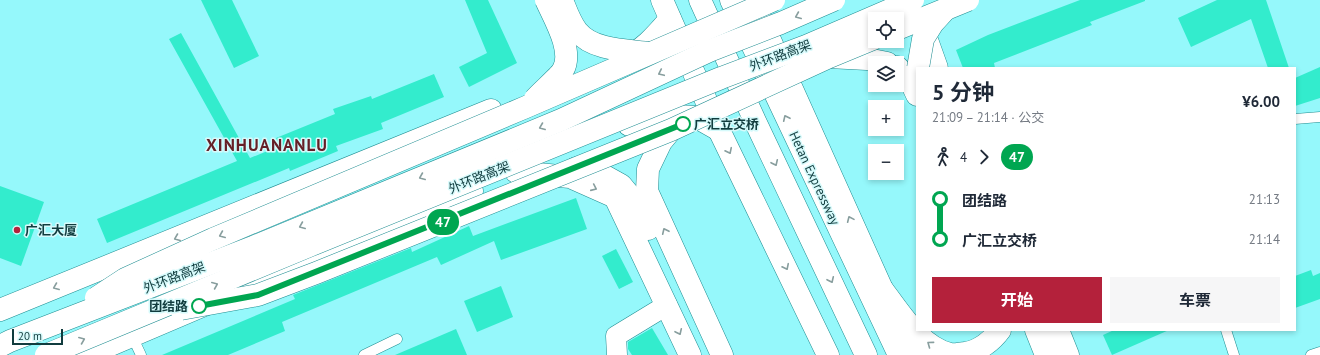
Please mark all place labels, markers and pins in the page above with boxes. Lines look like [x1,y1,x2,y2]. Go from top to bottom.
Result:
marker: 广汇立交桥 [675,116,691,132]
place label: 广汇立交桥 [694,116,759,133]
place label: 广汇大厦 [25,222,77,239]
marker: 广汇大厦 [12,225,22,235]
place label: 团结路 [149,298,188,315]
marker: 团结路 [191,298,207,314]

